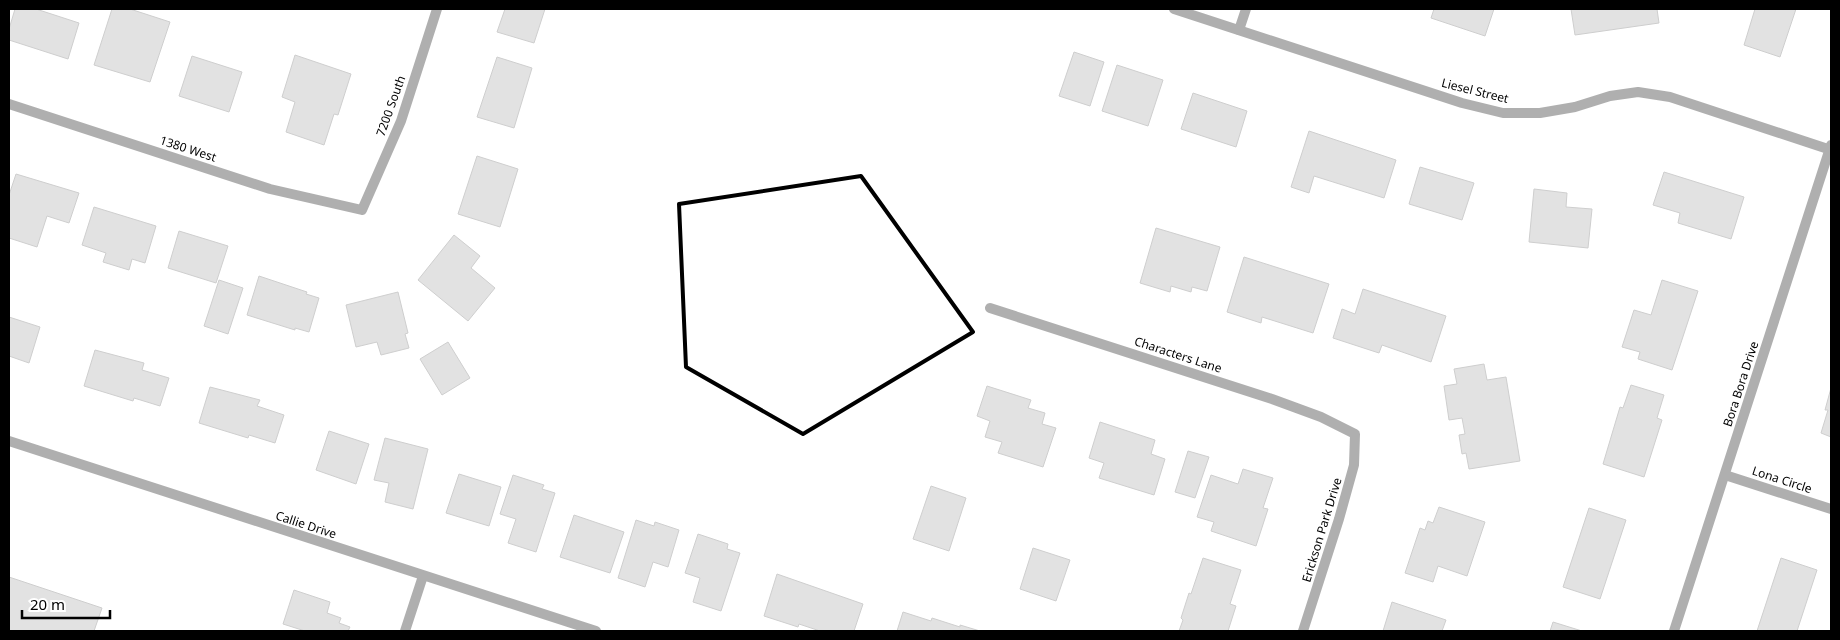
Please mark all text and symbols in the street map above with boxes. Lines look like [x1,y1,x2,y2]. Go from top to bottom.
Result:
street label: 7200 South [372,73,409,139]
street label: Liesel Street [1440,74,1511,107]
street label: 1380 West [158,131,219,166]
street label: Characters Lane [1132,332,1224,377]
street label: Bora Bora Drive [1719,339,1762,429]
street label: Lona Circle [1750,462,1814,497]
street label: Erickson Park Drive [1298,475,1346,584]
street label: Callie Drive [273,507,339,542]
scale bar [22,588,110,620]
text: 20 m [30,594,65,614]

